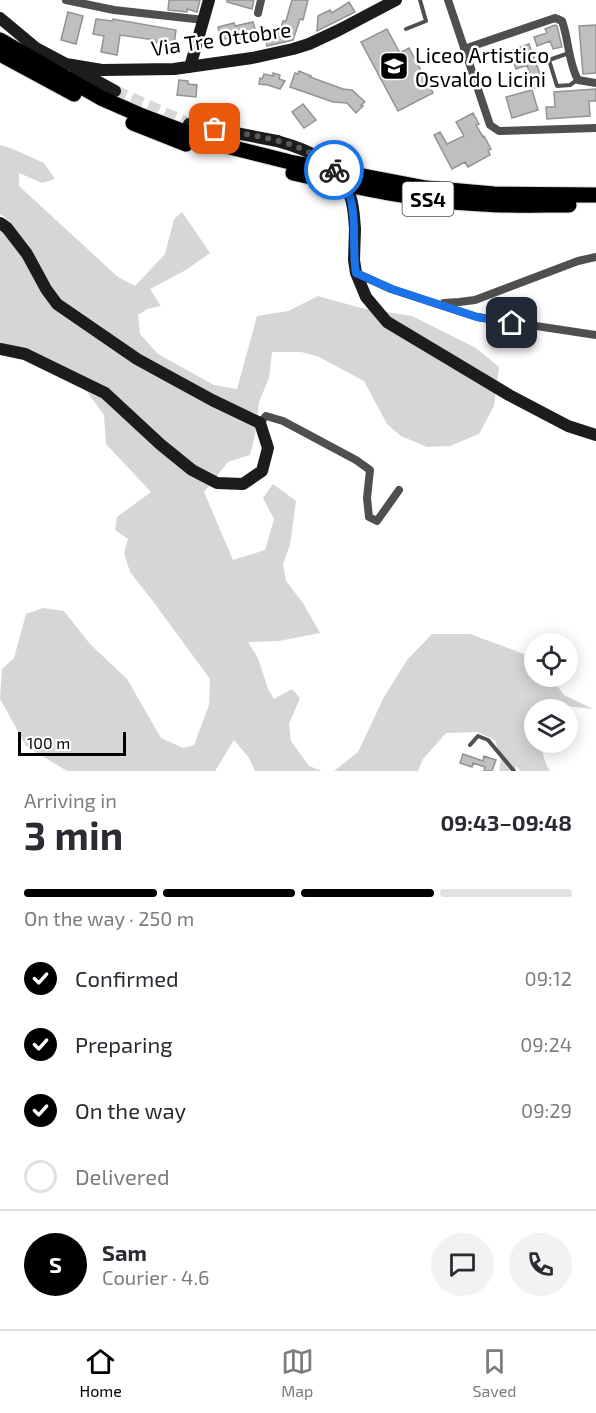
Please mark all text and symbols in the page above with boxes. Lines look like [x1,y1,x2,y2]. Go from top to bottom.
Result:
street label: Via Tre Ottobre [149,16,293,60]
place label: Liceo Artistico Osvaldo Licini [415,42,549,91]
school or university icon: Liceo Artistico Osvaldo Licini [378,50,410,82]
pin [189,103,240,154]
icon: bag [198,112,231,145]
courier [304,140,364,200]
icon: bike [318,154,351,187]
road number: SS4 [402,182,454,216]
pin [486,297,537,348]
icon: home [495,306,528,339]
map controls [524,633,578,753]
button: locate [524,633,578,687]
button: layers [524,699,578,753]
scale bar [18,729,126,756]
text: 100 m [27,733,70,752]
text: Arriving in [24,788,117,812]
text: 09:43–09:48 [440,809,572,835]
text: 3 min [24,811,123,858]
text: On the way · 250 m [24,906,194,930]
icon: check [24,962,57,995]
text: Confirmed [75,965,179,991]
text: 09:12 [525,966,572,990]
icon: check [24,1028,57,1061]
text: Preparing [75,1031,173,1057]
text: 09:24 [520,1032,572,1056]
icon: check [24,1094,57,1127]
text: On the way [75,1097,186,1123]
text: 09:29 [521,1098,572,1122]
text: Delivered [75,1163,170,1189]
button: chat [431,1233,494,1296]
button: phone [509,1233,572,1296]
text: Sam [102,1239,147,1265]
text: S [49,1251,62,1277]
text: Courier · 4.6 [102,1265,209,1289]
tab: Home [79,1345,122,1400]
tab: Map [281,1345,314,1400]
tab: Saved [473,1345,517,1400]

